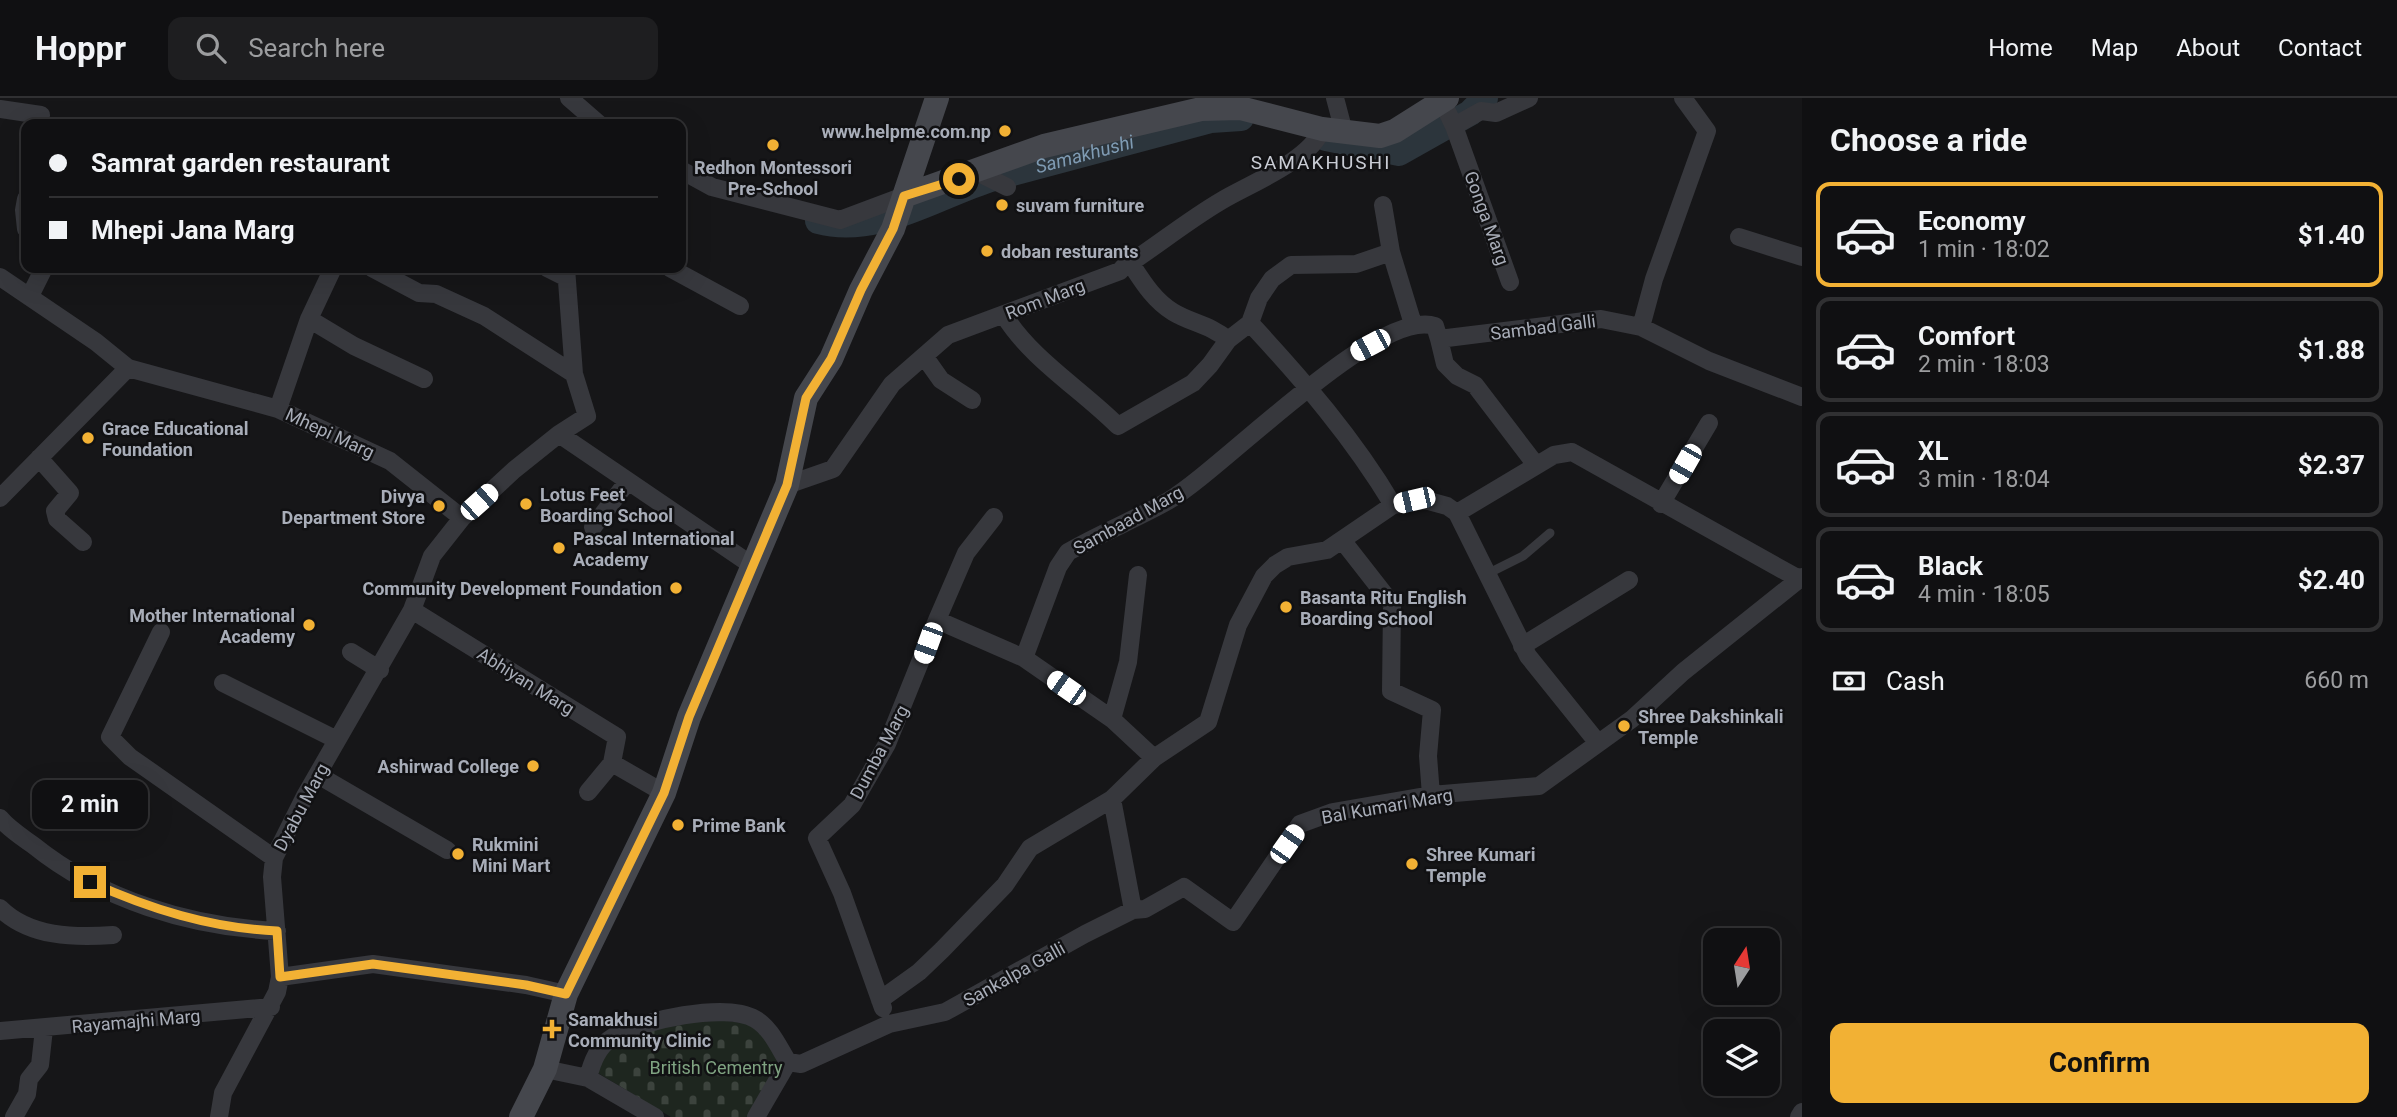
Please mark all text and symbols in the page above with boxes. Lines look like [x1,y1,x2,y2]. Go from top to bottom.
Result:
search box [168,17,658,80]
text: Hoppr [35,29,126,68]
icon: search [192,29,230,67]
text: Search here [248,33,385,63]
text: Home [1988,34,2053,62]
text: Map [2091,34,2138,62]
text: About [2176,34,2240,62]
text: Contact [2278,34,2362,62]
place label: www.helpme.com.np [821,121,991,142]
text: Choose a ride [1830,121,2027,159]
marker: www.helpme.com.np [997,123,1013,139]
water label: Samakhushi [1033,130,1137,178]
marker: Redhon Montessori Pre-School [765,137,781,153]
text: Samrat garden restaurant [91,148,390,178]
district label: SAMAKHUSHI [1251,151,1391,174]
place label: Redhon Montessori Pre-School [694,157,852,199]
route start [943,163,975,195]
street label: Gonga Marg [1460,168,1514,268]
place label: suvam furniture [1016,195,1145,216]
marker: suvam furniture [994,197,1010,213]
icon: car [1834,203,1897,266]
text: Economy [1918,206,2025,236]
text: Mhepi Jana Marg [91,215,295,245]
text: $1.40 [2298,220,2365,250]
text: 1 min · 18:02 [1918,236,2050,263]
place label: doban resturants [1001,241,1139,262]
marker: doban resturants [979,243,995,259]
street label: Rom Marg [1002,274,1088,324]
street label: Sambad Galli [1489,310,1597,344]
icon: car [1834,318,1897,381]
text: Comfort [1918,321,2015,351]
car [1347,326,1394,364]
text: $1.88 [2298,335,2365,365]
text: 2 min · 18:03 [1918,351,2050,378]
street label: Mhepi Marg [282,403,378,463]
place label: Grace Educational Foundation [102,418,248,460]
marker: Grace Educational Foundation [80,430,96,446]
icon: car [1834,433,1897,496]
text: XL [1918,436,1949,466]
car [1666,441,1705,487]
text: $2.37 [2298,450,2365,480]
text: 3 min · 18:04 [1918,466,2050,493]
car [457,480,502,524]
street label: Sambaad Marg [1070,481,1186,559]
place label: Lotus Feet Boarding School [540,484,673,526]
car [1392,485,1437,515]
place label: Divya Department Store [281,486,425,528]
marker: Lotus Feet Boarding School [518,496,534,512]
marker: Divya Department Store [431,498,447,514]
place label: Pascal International Academy [573,528,735,570]
marker: Pascal International Academy [551,540,567,556]
icon: car [1834,548,1897,611]
text: Black [1918,551,1983,581]
text: $2.40 [2298,565,2365,595]
place label: Community Development Foundation [362,578,662,599]
marker: Community Development Foundation [668,580,684,596]
text: 4 min · 18:05 [1918,581,2050,608]
place label: Basanta Ritu English Boarding School [1300,587,1467,629]
marker: Basanta Ritu English Boarding School [1278,599,1294,615]
place label: Mother International Academy [129,605,296,647]
marker: Mother International Academy [301,617,317,633]
car [911,620,946,666]
street label: Abhiyan Marg [474,643,578,719]
icon: cash [1830,662,1868,700]
text: Cash [1886,666,1945,696]
car [1043,667,1090,709]
text: 660 m [2304,667,2369,694]
street label: Dumba Marg [845,701,913,803]
place label: Shree Dakshinkali Temple [1638,706,1783,748]
marker: Shree Dakshinkali Temple [1616,718,1632,734]
place label: Ashirwad College [377,756,519,777]
marker: Ashirwad College [525,758,541,774]
street label: Dyabu Marg [269,760,333,854]
callout: 2 min [32,780,148,830]
street label: Bal Kumari Marg [1320,784,1454,828]
text: 2 min [61,791,119,818]
place label: Prime Bank [692,815,786,836]
marker: Prime Bank [670,817,686,833]
car [1267,821,1308,867]
place label: Rukmini Mini Mart [472,834,550,876]
place label: Shree Kumari Temple [1426,844,1535,886]
marker: Rukmini Mini Mart [450,846,466,862]
marker: Shree Kumari Temple [1404,856,1420,872]
route end [74,866,106,898]
north arrow [1703,928,1780,1004]
map controls [1703,928,1780,1096]
street label: Sankalpa Galli [959,937,1069,1011]
street label: Rayamajhi Marg [71,1005,201,1037]
place label: Samakhusi Community Clinic [568,1009,711,1051]
marker: Samakhusi Community Clinic [542,1019,562,1039]
button: layers [1703,1019,1780,1096]
button: Confirm [1830,1023,2369,1103]
park label: British Cementry [650,1057,783,1078]

